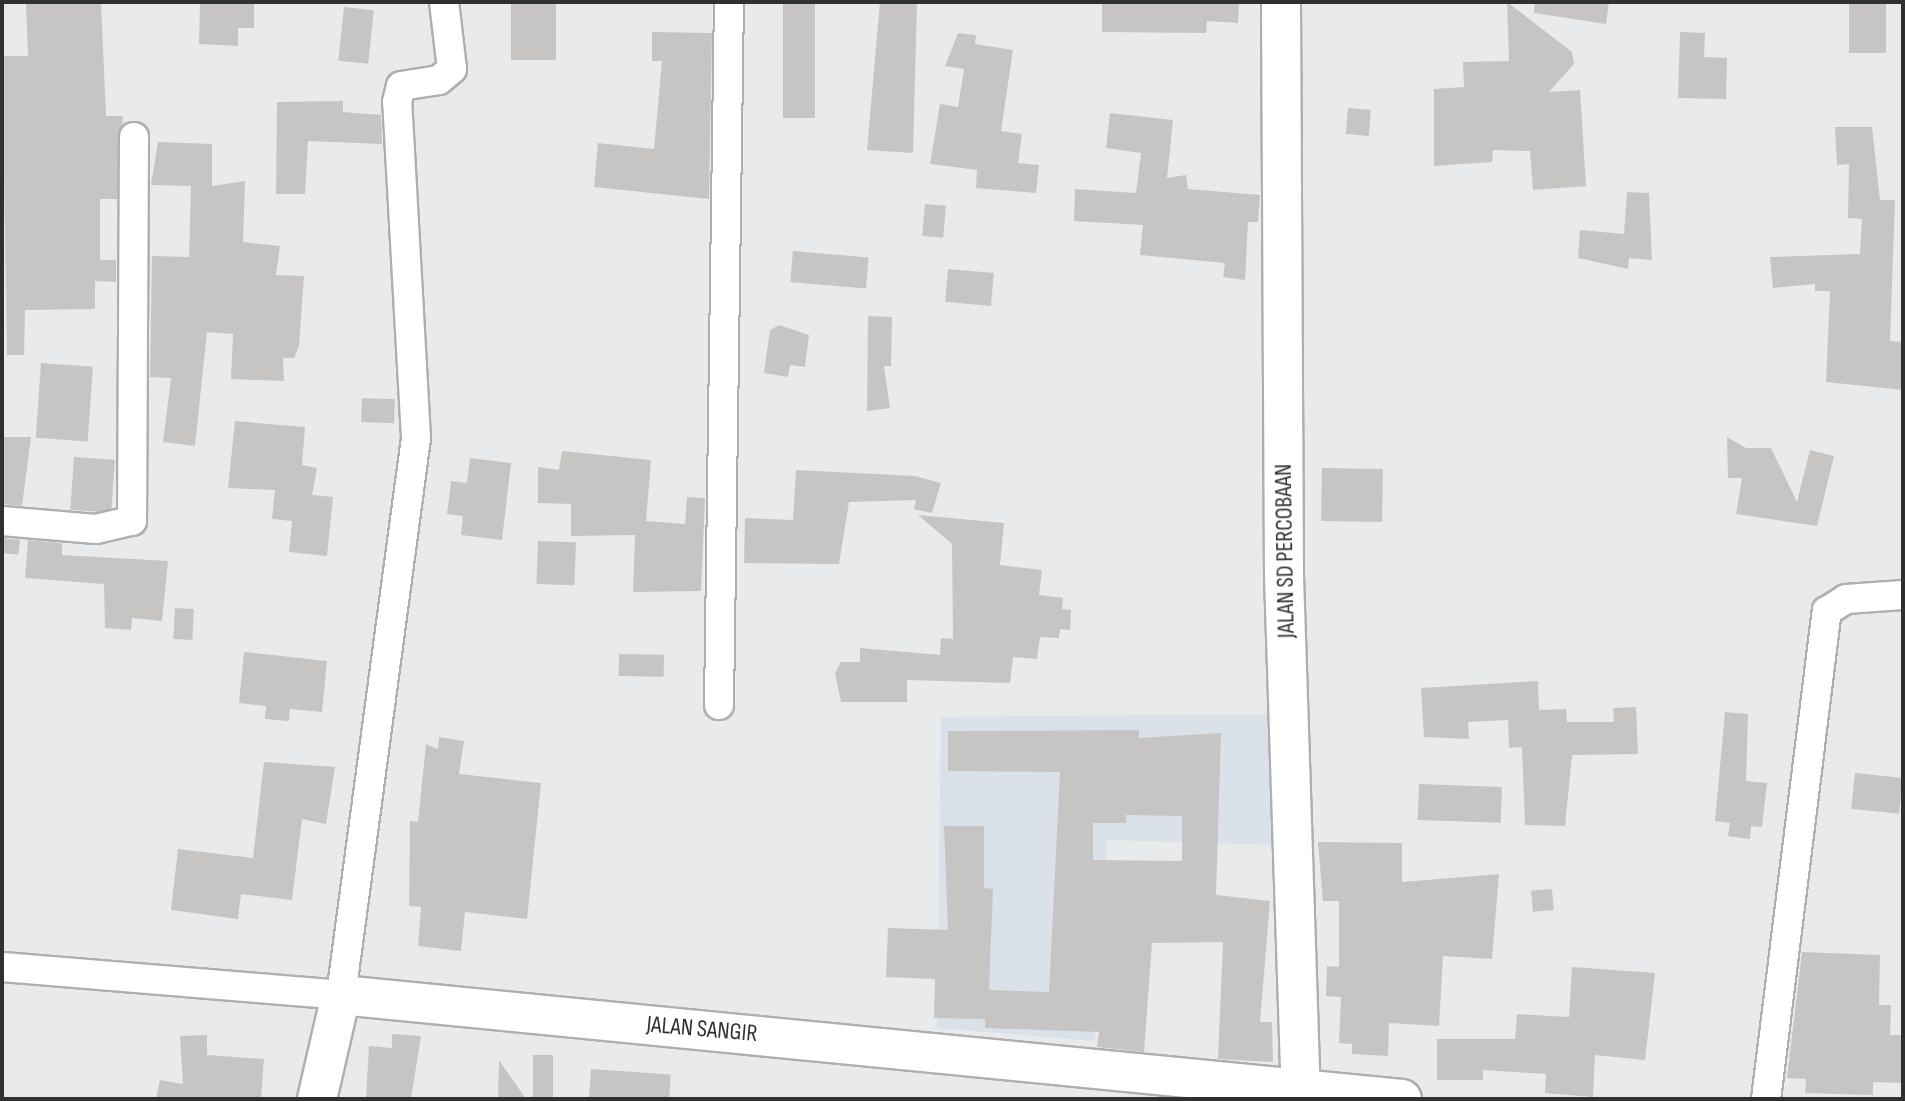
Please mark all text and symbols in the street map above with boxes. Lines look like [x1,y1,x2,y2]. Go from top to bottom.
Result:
street label: JALAN SD PERCOBAAN [1269,463,1301,639]
street label: JALAN SANGIR [645,1010,759,1048]

